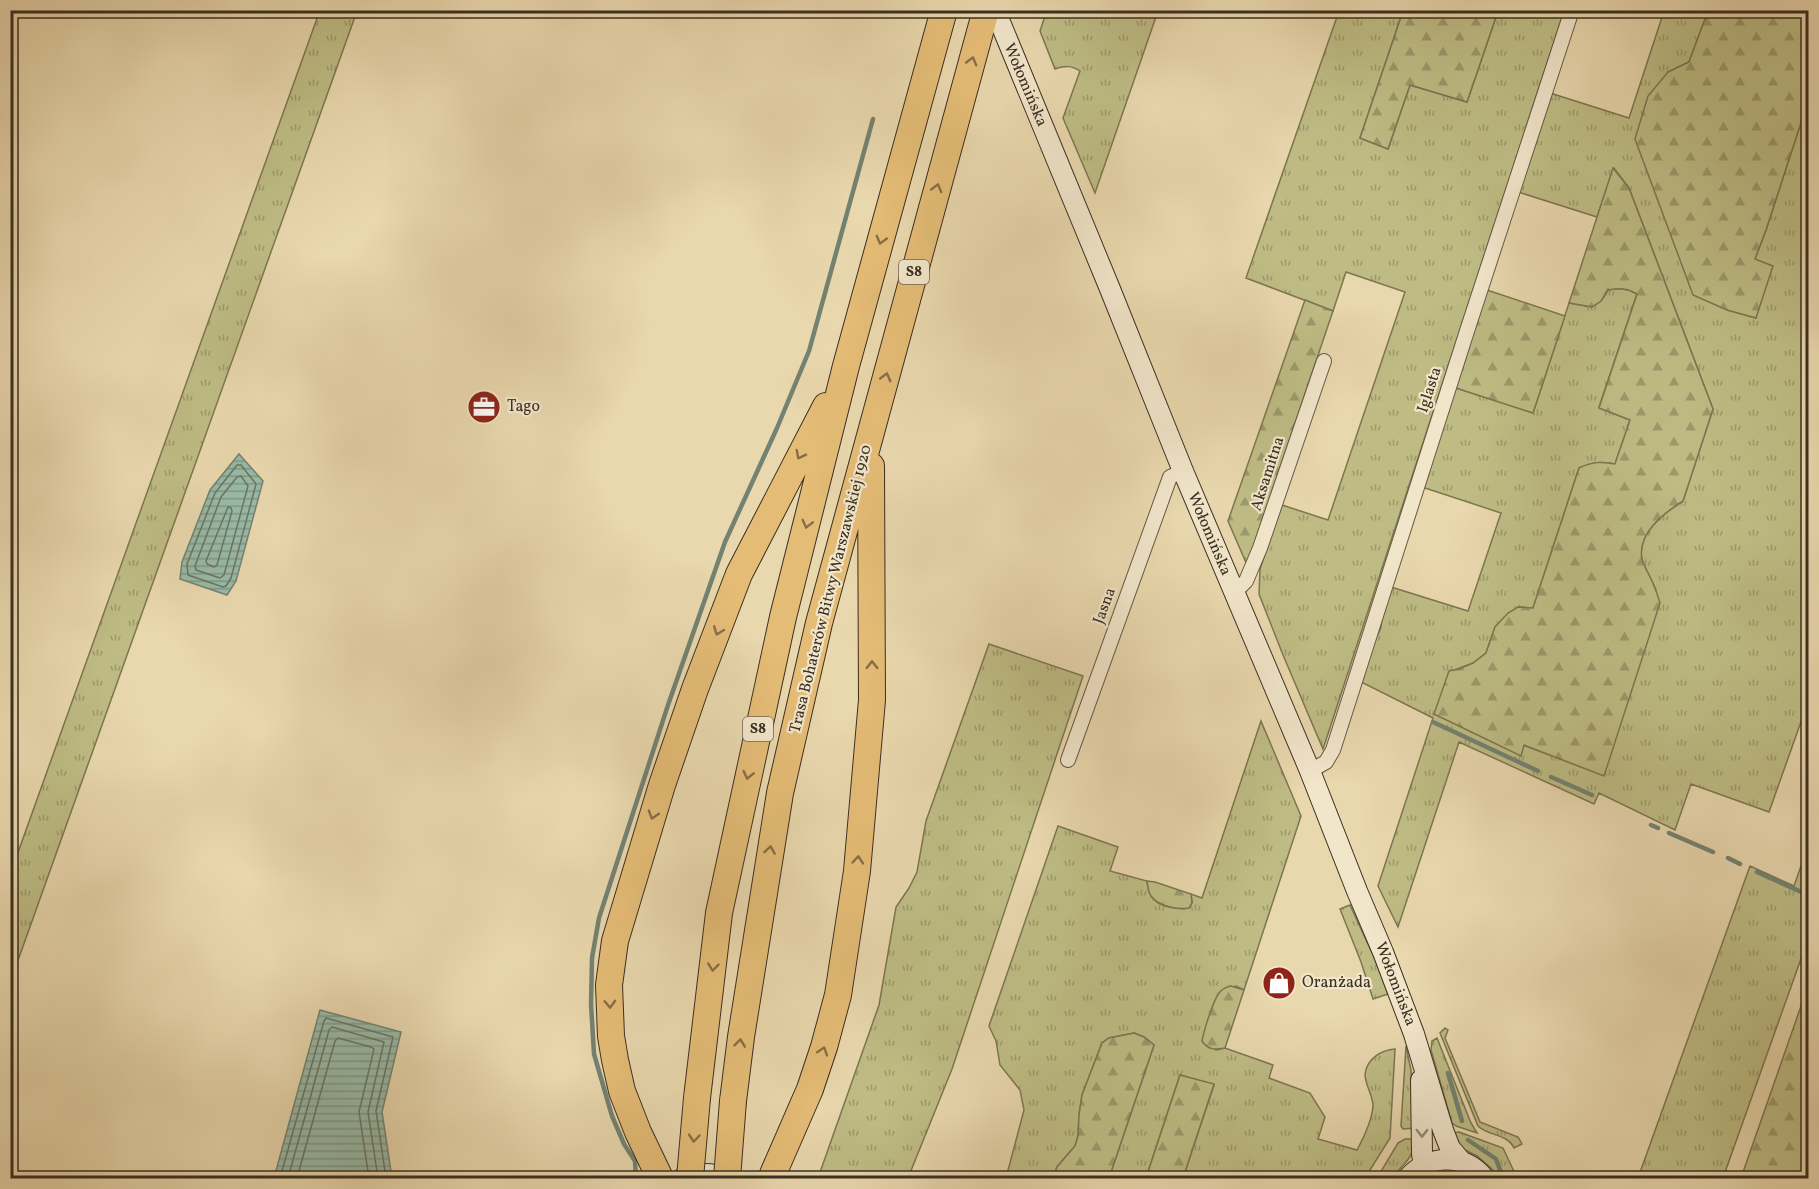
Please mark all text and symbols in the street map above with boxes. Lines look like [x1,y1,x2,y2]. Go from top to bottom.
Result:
street label: Wołomińska [998,40,1052,130]
one-way arrow [965,56,977,67]
one-way arrow [930,184,942,194]
one-way arrow [875,235,888,245]
road number: S8 [899,260,929,284]
street label: Iglasta [1412,364,1448,416]
one-way arrow [879,372,891,383]
office icon: Tago [466,389,502,425]
place label: Tago [507,396,540,418]
street label: Aksamitna [1246,434,1290,514]
street label: Trasa Bohaterów Bitwy Warszawskiej 1920 [784,443,878,735]
one-way arrow [796,449,808,460]
street label: Wołomińska [1182,489,1236,579]
one-way arrow [801,519,814,529]
street label: Jasna [1088,585,1122,627]
one-way arrow [712,626,725,636]
one-way arrow [866,661,878,670]
road number: S8 [743,717,773,741]
one-way arrow [742,770,755,780]
one-way arrow [648,809,660,820]
one-way arrow [764,846,776,855]
one-way arrow [851,855,864,864]
street label: Wołomińska [1369,939,1421,1029]
one-way arrow [707,962,719,972]
shop icon: Oranżada [1261,965,1297,1001]
place label: Oranżada [1302,972,1371,994]
one-way arrow [604,1000,616,1009]
one-way arrow [733,1038,746,1048]
one-way arrow [815,1046,828,1057]
one-way arrow [1416,1128,1428,1137]
one-way arrow [688,1134,701,1143]

